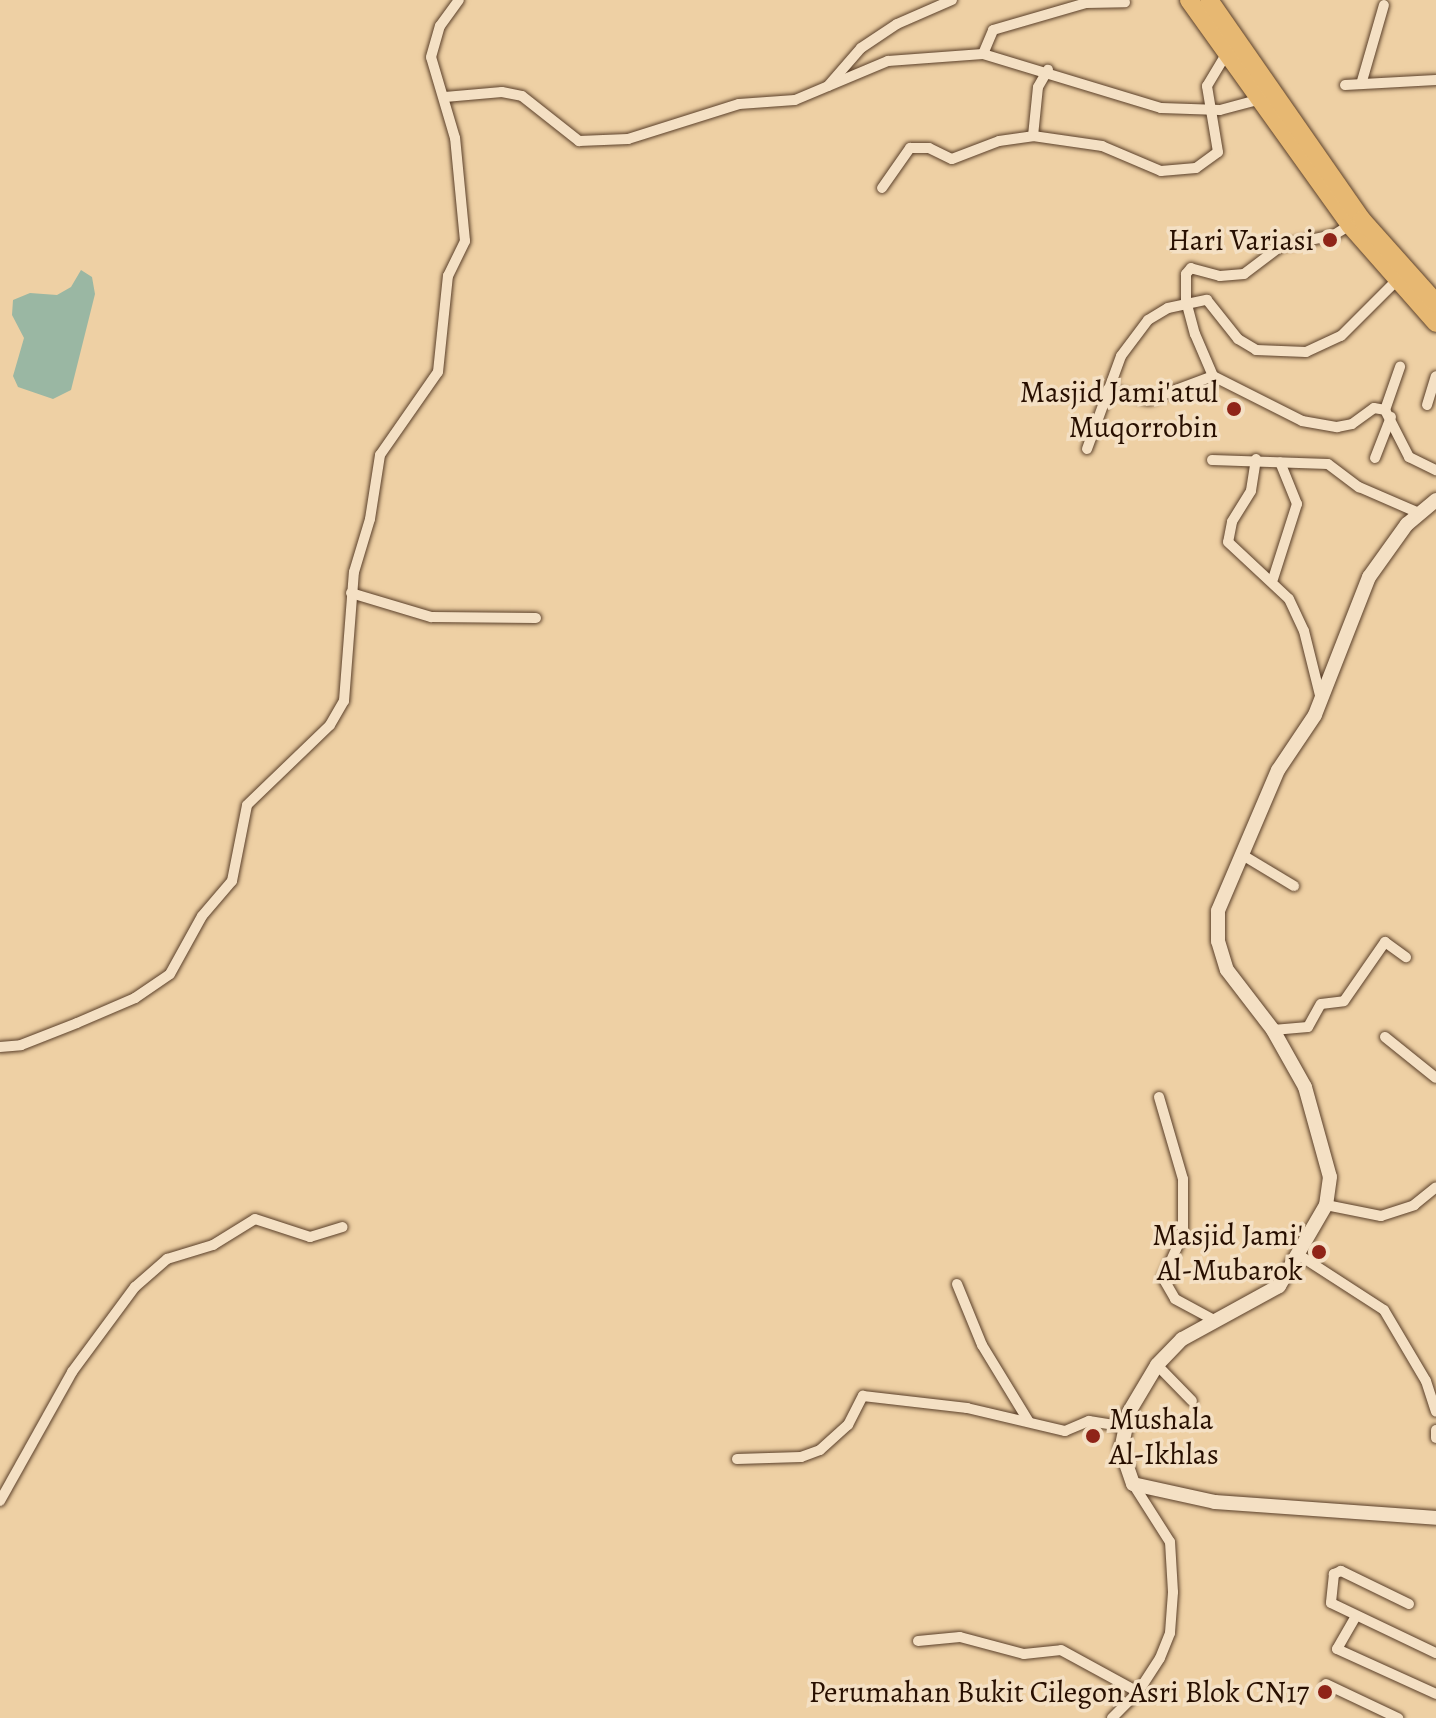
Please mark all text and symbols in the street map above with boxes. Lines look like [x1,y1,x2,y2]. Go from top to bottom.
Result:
place label: Hari Variasi [1168,222,1314,258]
marker: Hari Variasi [1321,231,1339,249]
place label: Masjid Jami'atul Muqorrobin [1020,374,1218,444]
marker: Masjid Jami'atul Muqorrobin [1225,400,1243,418]
place label: Masjid Jami' Al-Mubarok [1152,1217,1303,1288]
marker: Masjid Jami' Al-Mubarok [1310,1243,1328,1261]
place label: Mushala Al-Ikhlas [1109,1401,1219,1472]
marker: Mushala Al-Ikhlas [1084,1427,1102,1445]
place label: Perumahan Bukit Cilegon Asri Blok CN17 [809,1674,1309,1710]
marker: Perumahan Bukit Cilegon Asri Blok CN17 [1316,1683,1334,1701]

